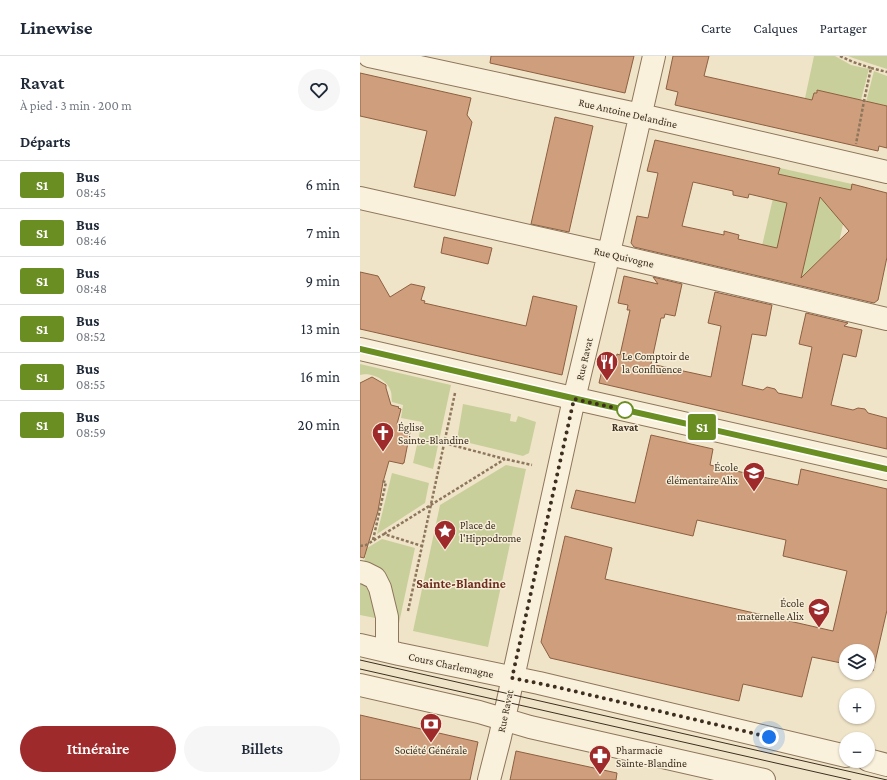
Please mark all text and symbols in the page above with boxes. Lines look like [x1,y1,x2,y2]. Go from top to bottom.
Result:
text: Linewise [20,17,93,38]
text: Carte [701,20,731,36]
text: Calques [753,20,798,36]
text: Partager [820,20,867,36]
button: heart [298,69,340,111]
text: Ravat [20,72,65,93]
street label: Rue Antoine Delandine [577,96,679,130]
text: À pied · 3 min · 200 m [20,98,132,113]
text: Départs [20,134,70,150]
text: Bus [76,169,99,185]
text: S1 [36,177,48,193]
text: 6 min [306,177,340,193]
text: 08:45 [76,185,106,200]
text: Bus [76,217,99,233]
text: S1 [36,225,48,241]
text: 7 min [306,225,340,241]
text: 08:46 [76,233,107,248]
street label: Rue Quivogne [593,244,655,271]
text: Bus [76,265,99,281]
text: S1 [36,273,48,289]
text: 9 min [306,273,340,289]
text: 08:48 [76,281,107,296]
text: Bus [76,313,99,329]
text: S1 [36,321,48,337]
text: 13 min [301,321,340,337]
text: 08:52 [76,329,105,344]
street label: Rue Ravat [573,336,595,382]
restaurant icon: Le Comptoir de la Confluence [594,349,620,382]
place label: Le Comptoir de la Confluence [622,350,690,375]
text: Bus [76,361,99,377]
text: S1 [36,369,48,385]
text: 16 min [301,369,340,385]
text: 08:55 [76,377,105,392]
marker: Ravat [616,401,634,419]
text: Bus [76,409,99,425]
line badge: S1 [684,414,720,440]
text: S1 [36,417,48,433]
text: 20 min [298,417,340,433]
text: S1 [696,419,708,435]
church icon: Église Sainte-Blandine [370,420,396,453]
place label: Église Sainte-Blandine [398,421,469,446]
place label: Ravat [612,421,638,433]
text: 08:59 [76,425,106,440]
school or university icon: École élémentaire Alix [741,460,767,493]
place label: École élémentaire Alix [667,461,738,486]
place icon: Place de l'Hippodrome [432,518,458,551]
place label: Place de l'Hippodrome [460,519,521,545]
district label: Sainte-Blandine [416,576,506,591]
school or university icon: École maternelle Alix [806,596,832,629]
place label: École maternelle Alix [737,597,804,622]
map controls [839,644,875,768]
button: layers [839,644,875,680]
street label: Cours Charlemagne [407,650,495,681]
street label: Rue Ravat [495,688,515,734]
button: + [839,688,875,724]
bank icon: Société Générale [418,711,444,744]
button: Itinéraire [20,726,176,772]
button: Billets [184,726,340,772]
your location [759,727,779,747]
button: − [839,732,875,768]
pharmacy icon: Pharmacie Sainte-Blandine [587,743,613,776]
place label: Société Générale [395,744,467,756]
place label: Pharmacie Sainte-Blandine [616,744,687,769]

